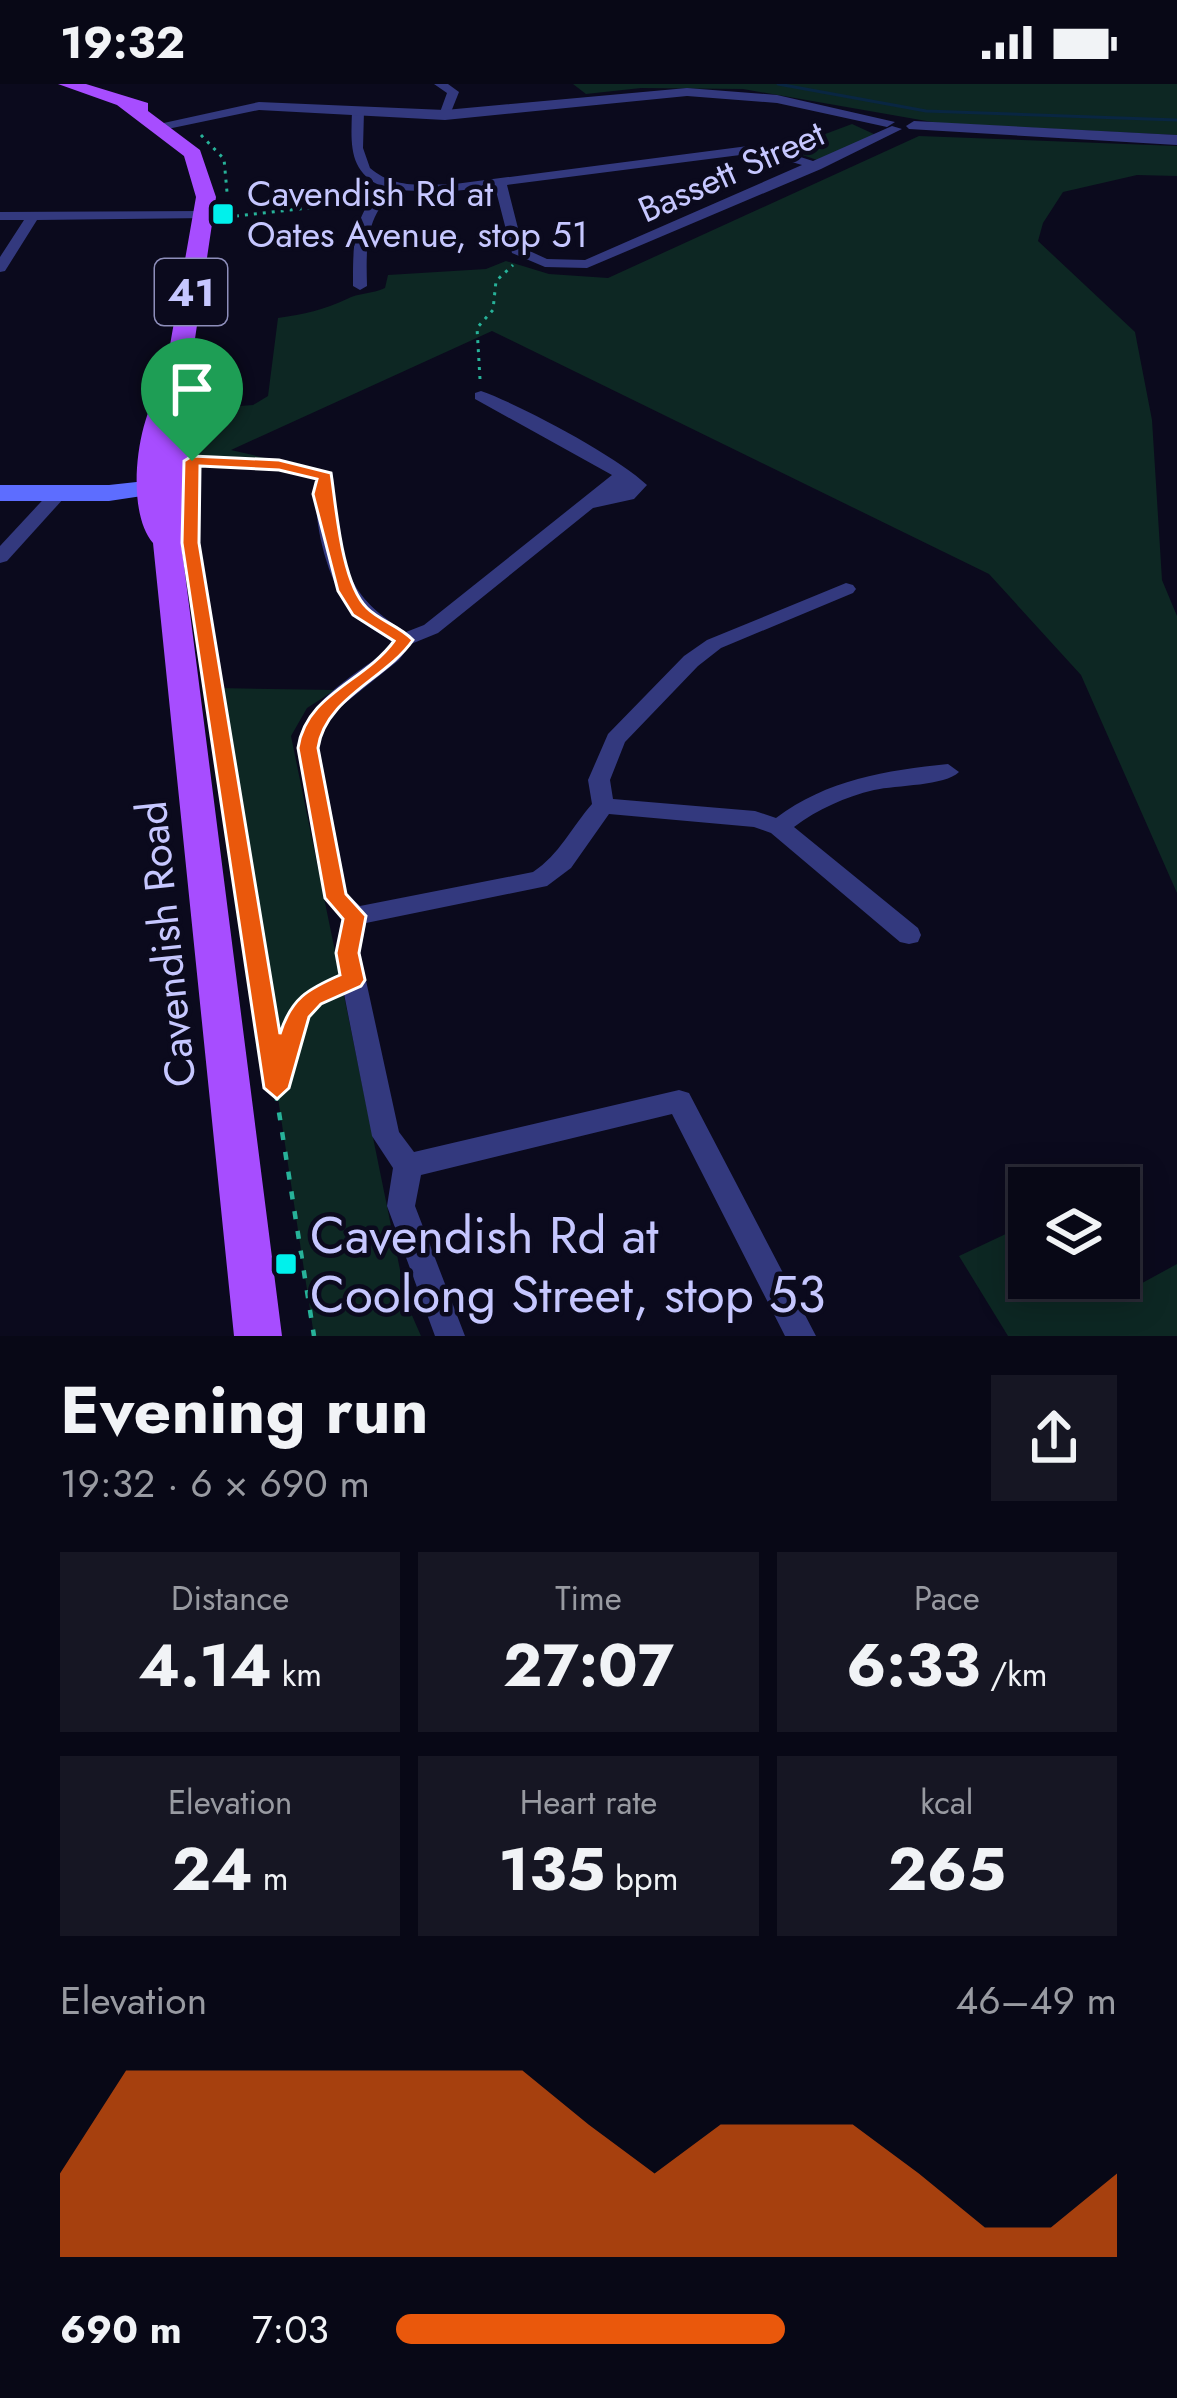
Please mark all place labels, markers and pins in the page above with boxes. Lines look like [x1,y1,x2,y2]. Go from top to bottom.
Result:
place label: Cavendish Rd at Oates Avenue, stop 51 [247,167,588,260]
marker: Cavendish Rd at Oates Avenue, stop 51 [210,201,236,227]
pin [141,338,243,461]
place label: Cavendish Rd at Coolong Street, stop 53 [310,1198,826,1331]
marker: Cavendish Rd at Coolong Street, stop 53 [273,1251,299,1277]

